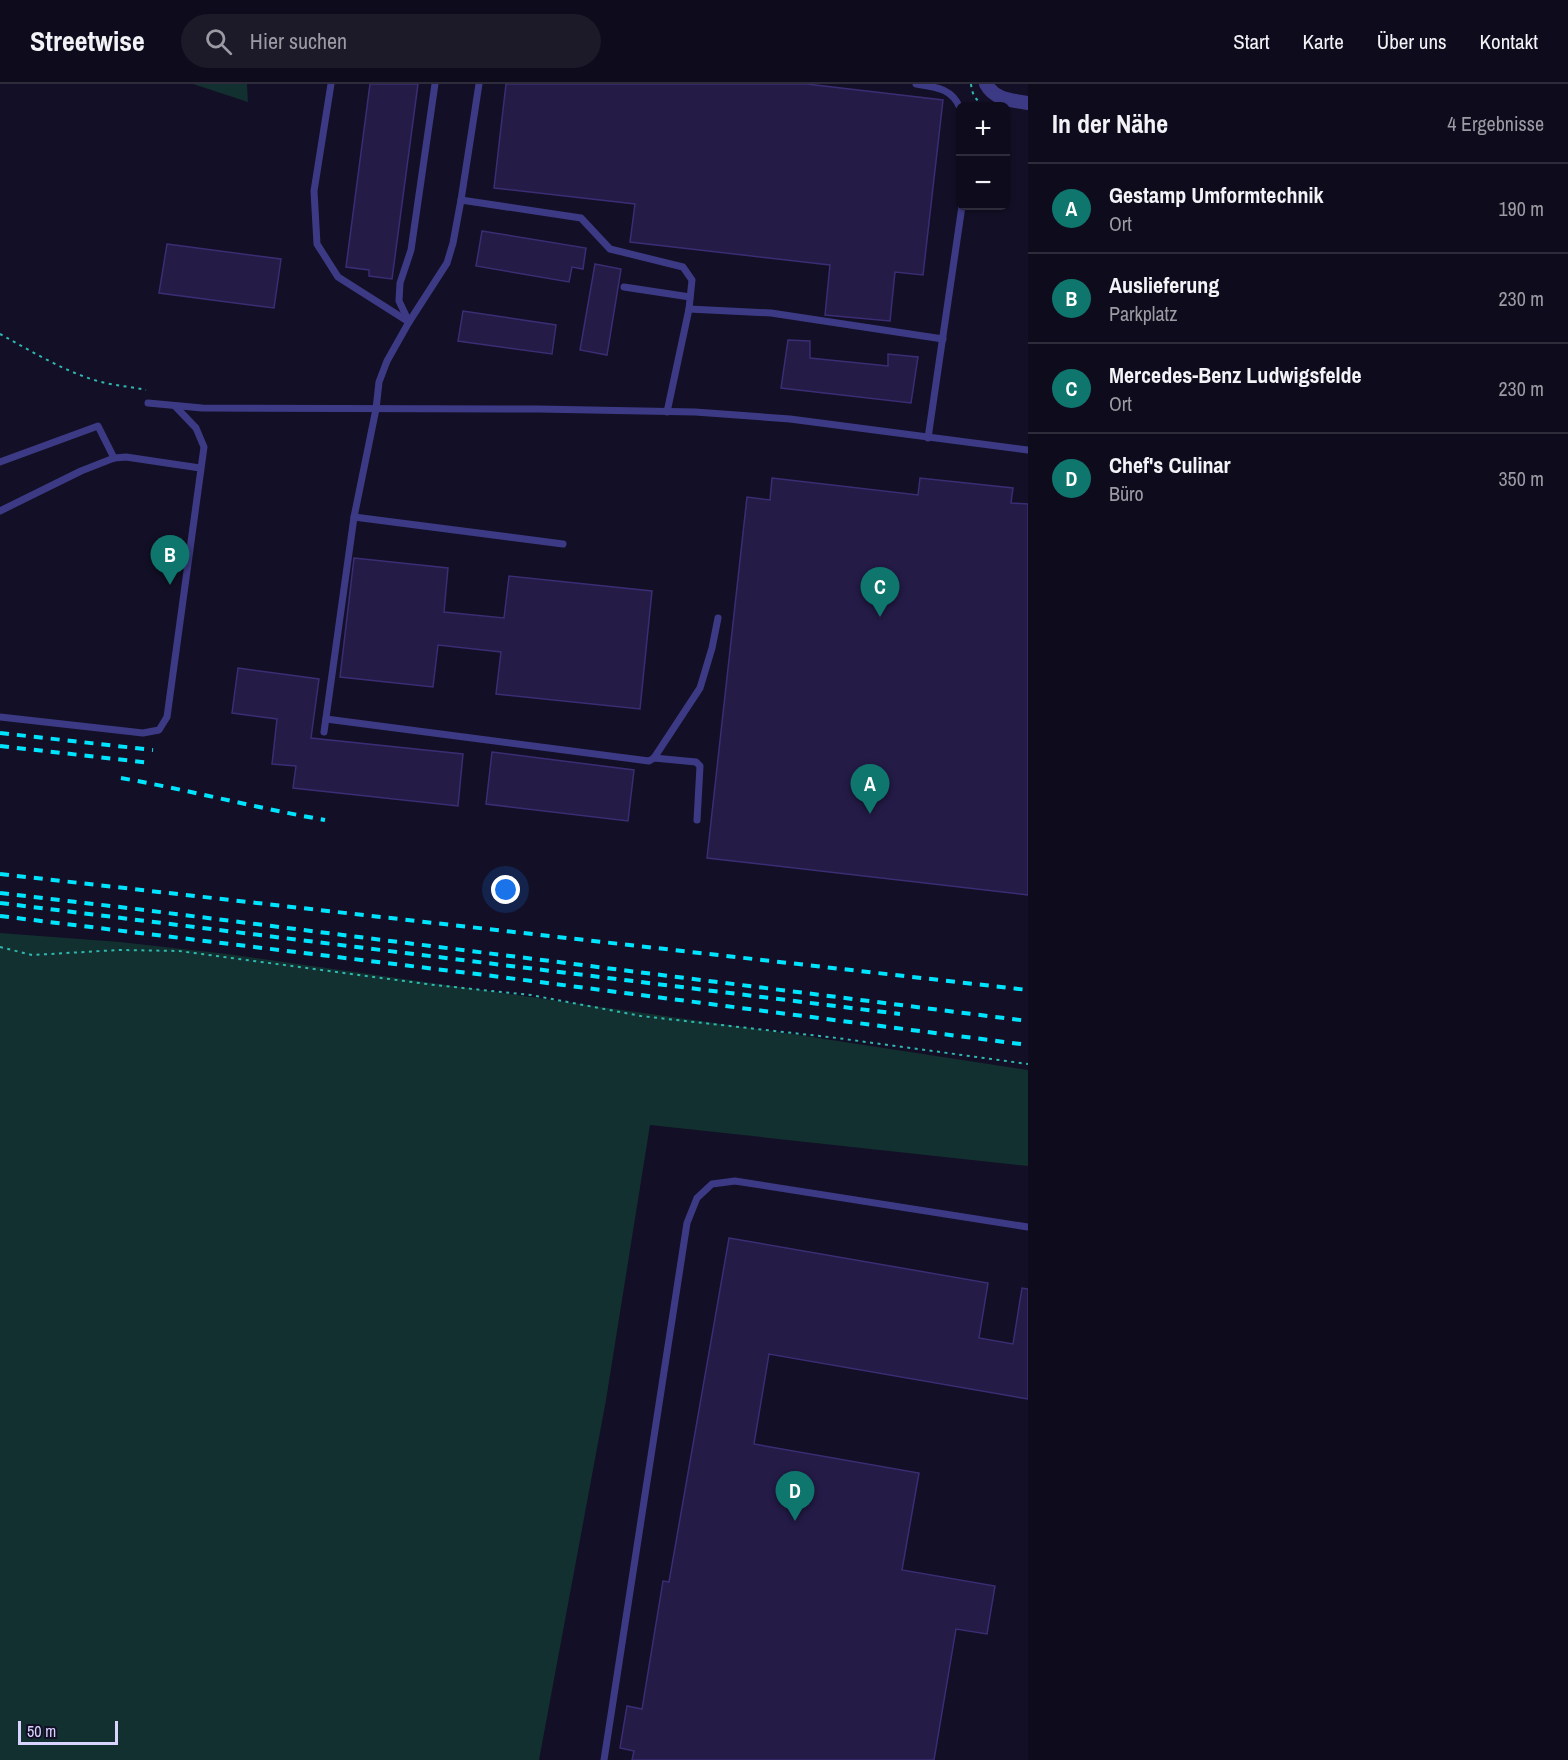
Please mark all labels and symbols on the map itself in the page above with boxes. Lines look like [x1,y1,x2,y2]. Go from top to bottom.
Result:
pin: B [150,536,190,585]
pin: C [860,568,900,617]
pin: A [850,764,890,814]
your location [491,875,520,904]
pin: D [776,1472,814,1521]
scale bar [18,1718,118,1746]

